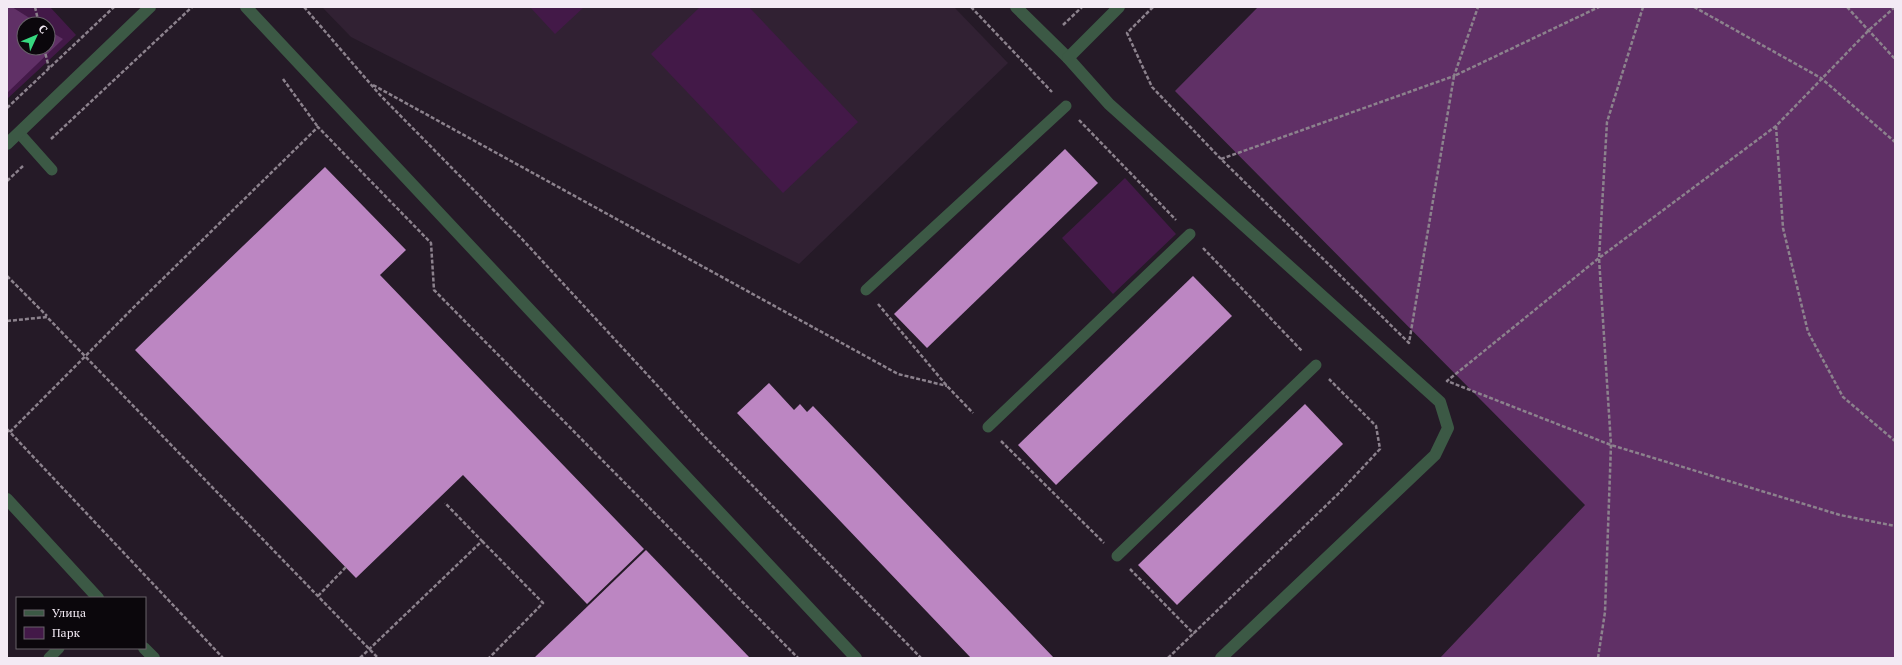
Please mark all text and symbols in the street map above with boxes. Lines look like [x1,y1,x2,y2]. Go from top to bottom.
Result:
north arrow [16,16,56,56]
text: С [36,22,51,37]
legend [16,597,146,649]
text: Улица [52,605,86,620]
text: Парк [52,625,80,640]

